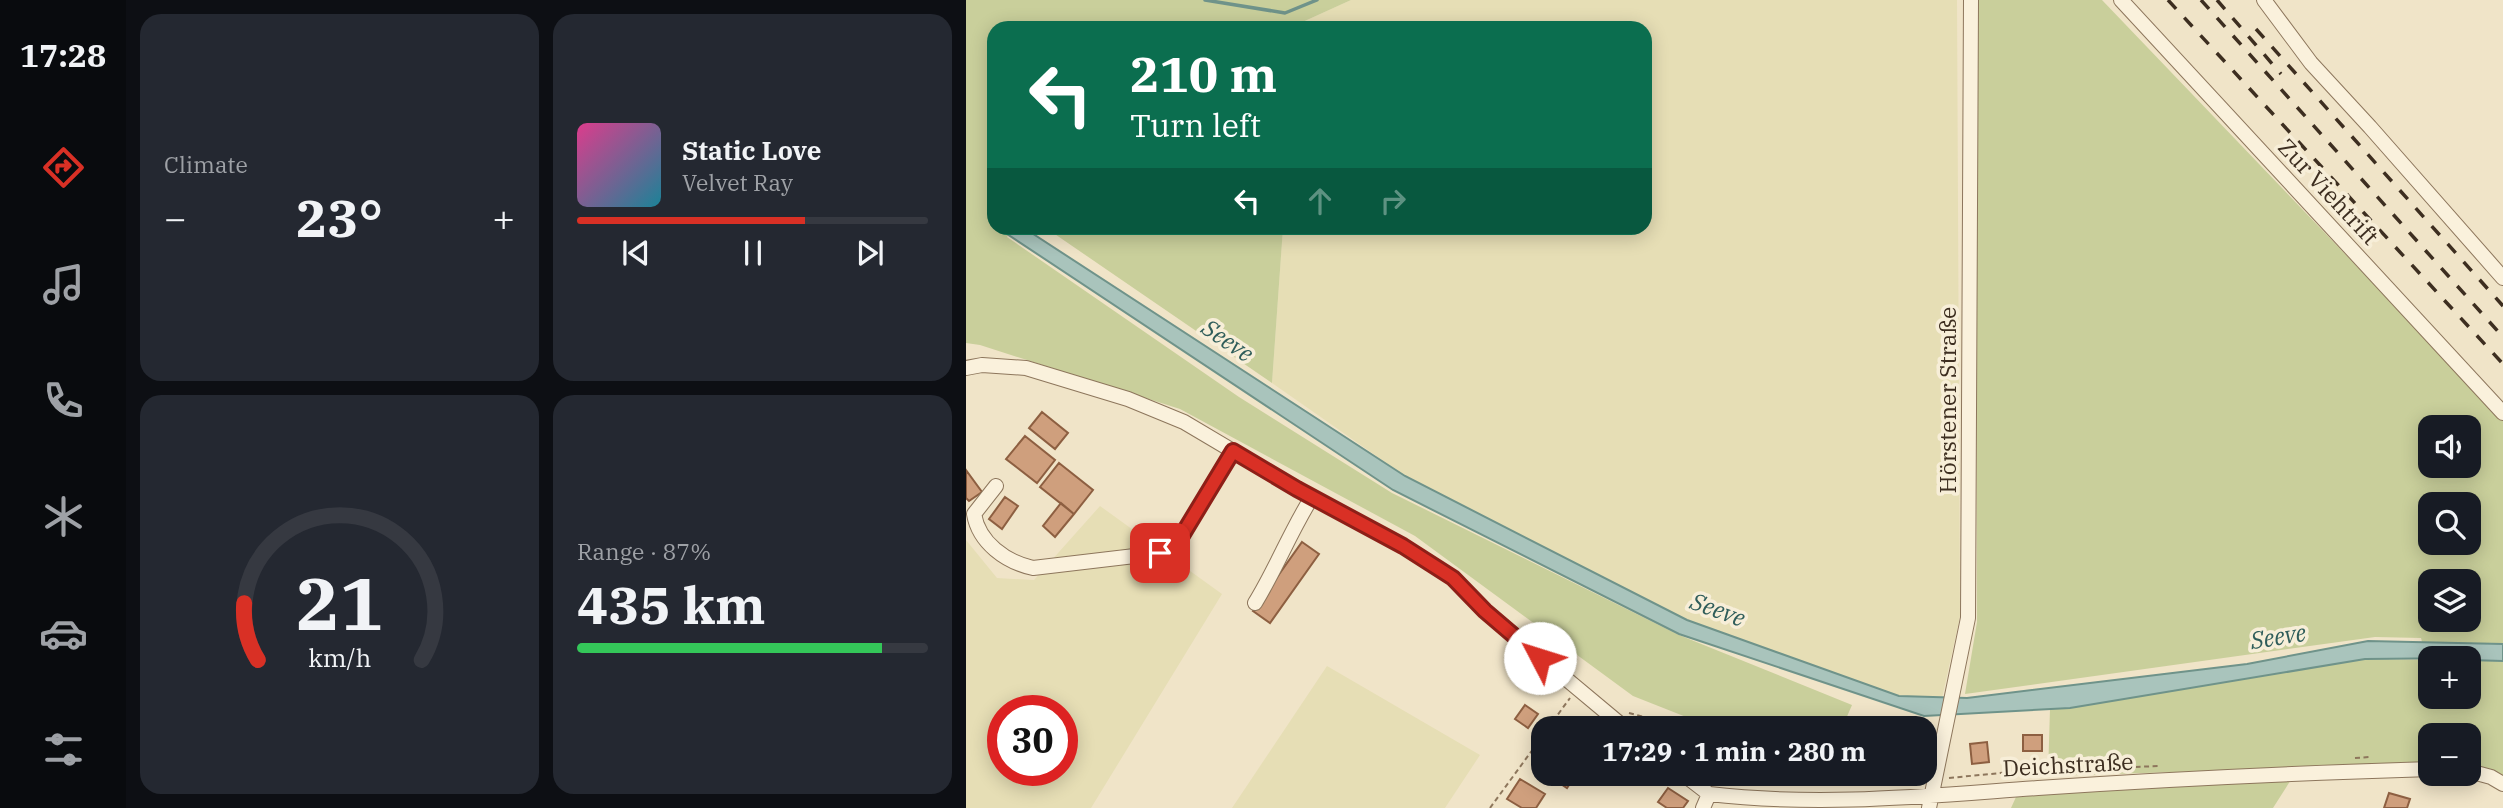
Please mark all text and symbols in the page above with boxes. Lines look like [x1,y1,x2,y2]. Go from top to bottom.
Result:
text: 17:28 [20,34,106,76]
text: 210 m [1130,42,1277,105]
icon: left [1015,49,1106,140]
text: Turn left [1130,104,1261,146]
street label: Zur Viehtrift [2272,132,2386,250]
text: Static Love [682,133,821,167]
icon: directions [39,143,88,192]
text: Climate [164,149,248,179]
text: Velvet Ray [682,167,793,197]
icon: left [1228,182,1266,220]
icon: ahead [1301,182,1339,220]
icon: right [1374,182,1412,220]
text: 23° [296,184,383,251]
text: − [164,193,187,242]
text: + [492,193,515,242]
icon: previous [617,234,655,272]
icon: pause [734,234,772,272]
icon: next [851,234,889,272]
icon: music [39,260,88,309]
street label: Hörstener Straße [1932,307,1962,493]
water label: Seeve [1195,311,1260,369]
icon: phone [39,376,88,425]
map controls [2418,415,2481,786]
button: sound [2418,415,2481,478]
icon: climate [39,492,88,541]
button: search [2418,492,2481,555]
pin [1130,523,1190,583]
icon: arrive [1141,534,1179,572]
text: Range · 87% [577,536,711,566]
text: 21 [296,556,383,651]
button: layers [2418,569,2481,632]
text: 435 km [577,571,766,638]
water label: Seeve [1685,584,1750,634]
icon: car [39,609,88,658]
water label: Seeve [2247,616,2308,656]
position arrow [1503,621,1577,695]
text: km/h [308,641,371,674]
button: + [2418,646,2481,709]
speed limit sign: 30 [987,695,1078,786]
button: − [2418,723,2481,786]
icon: filters [39,725,88,774]
text: 17:29 · 1 min · 280 m [1602,734,1866,768]
street label: Deichstraße [2002,746,2134,782]

